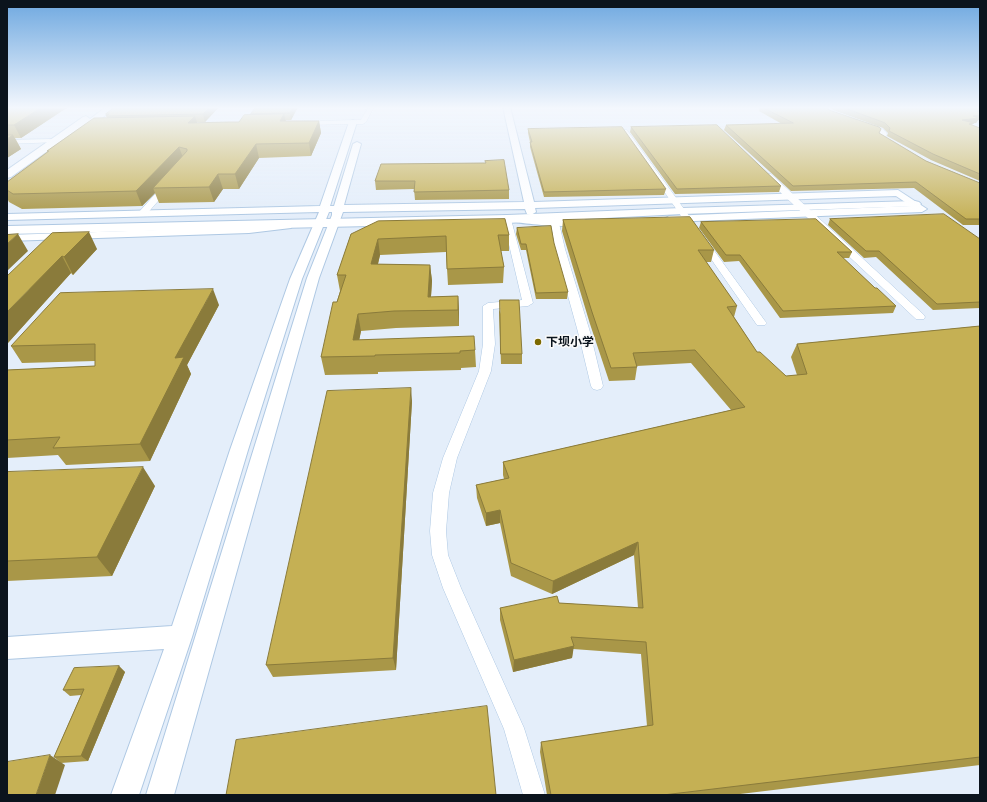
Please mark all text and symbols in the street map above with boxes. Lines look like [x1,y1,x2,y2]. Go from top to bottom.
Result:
place label: 下坝小学 [546,335,594,349]
marker: 下坝小学 [533,337,543,347]

